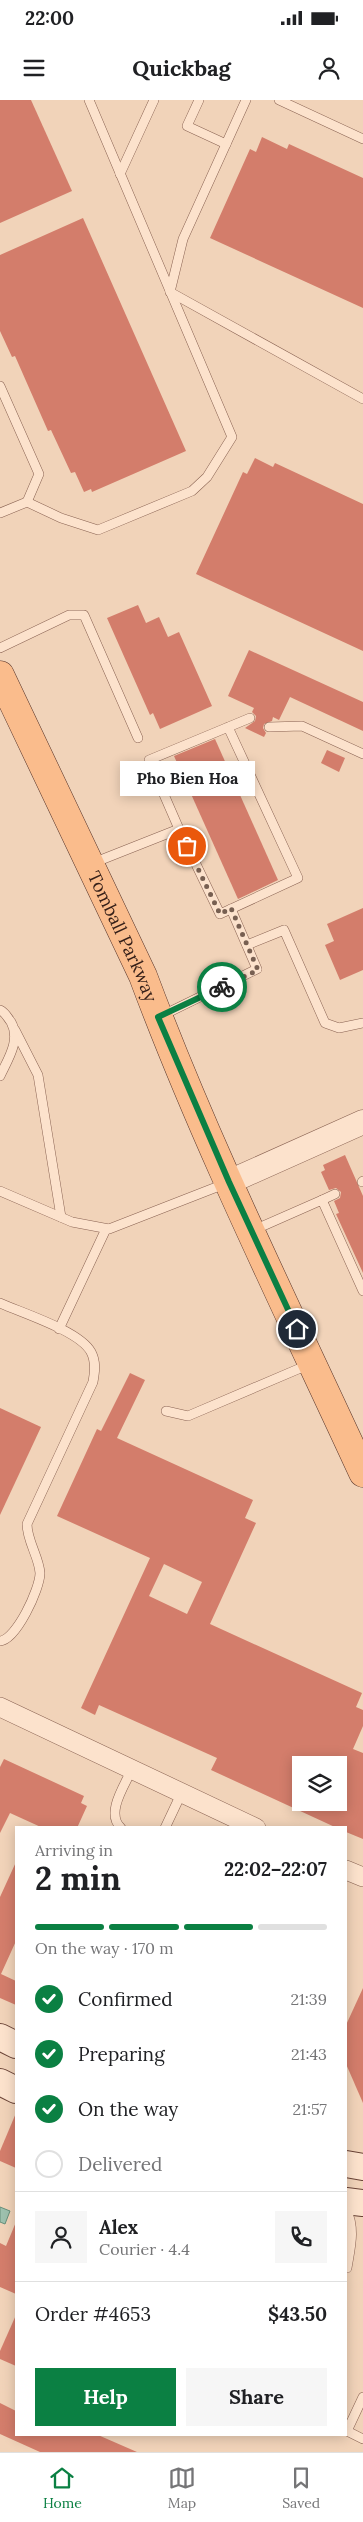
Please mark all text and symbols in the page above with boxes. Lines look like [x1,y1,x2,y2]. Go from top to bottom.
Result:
text: 22:00 [25,6,74,30]
icon: menu [20,54,48,82]
text: Quickbag [132,54,231,82]
icon: person [315,54,343,82]
callout: Pho Bien Hoa [120,761,254,796]
text: Pho Bien Hoa [137,768,238,788]
pin [166,825,208,867]
icon: bag [173,832,201,860]
street label: Tomball Parkway [83,867,163,1006]
courier [197,962,247,1012]
icon: bike [208,973,236,1001]
pin [276,1308,318,1350]
icon: home [283,1315,311,1343]
map controls [292,1756,347,1811]
button: layers [292,1756,347,1811]
text: Arriving in [35,1840,113,1860]
text: 22:02–22:07 [224,1857,327,1881]
text: 2 min [35,1858,121,1899]
text: On the way · 170 m [35,1938,174,1958]
icon: check [35,1985,63,2013]
text: Confirmed [78,1987,173,2011]
text: 21:39 [290,1989,327,2009]
icon: check [35,2040,63,2068]
text: Preparing [78,2042,165,2066]
text: 21:43 [291,2044,327,2064]
icon: check [35,2095,63,2123]
text: On the way [78,2097,178,2121]
text: 21:57 [292,2099,327,2119]
text: Delivered [78,2152,162,2176]
button: person [35,2211,87,2263]
button: phone [275,2211,327,2263]
text: Alex [99,2215,138,2239]
text: Courier · 4.4 [99,2239,190,2259]
text: Order #4653 [35,2302,151,2326]
text: $43.50 [268,2302,327,2326]
button: Help [35,2368,176,2426]
button: Share [186,2368,327,2426]
tab: Home [43,2464,82,2512]
tab: Map [168,2464,196,2512]
tab: Saved [282,2464,320,2512]

